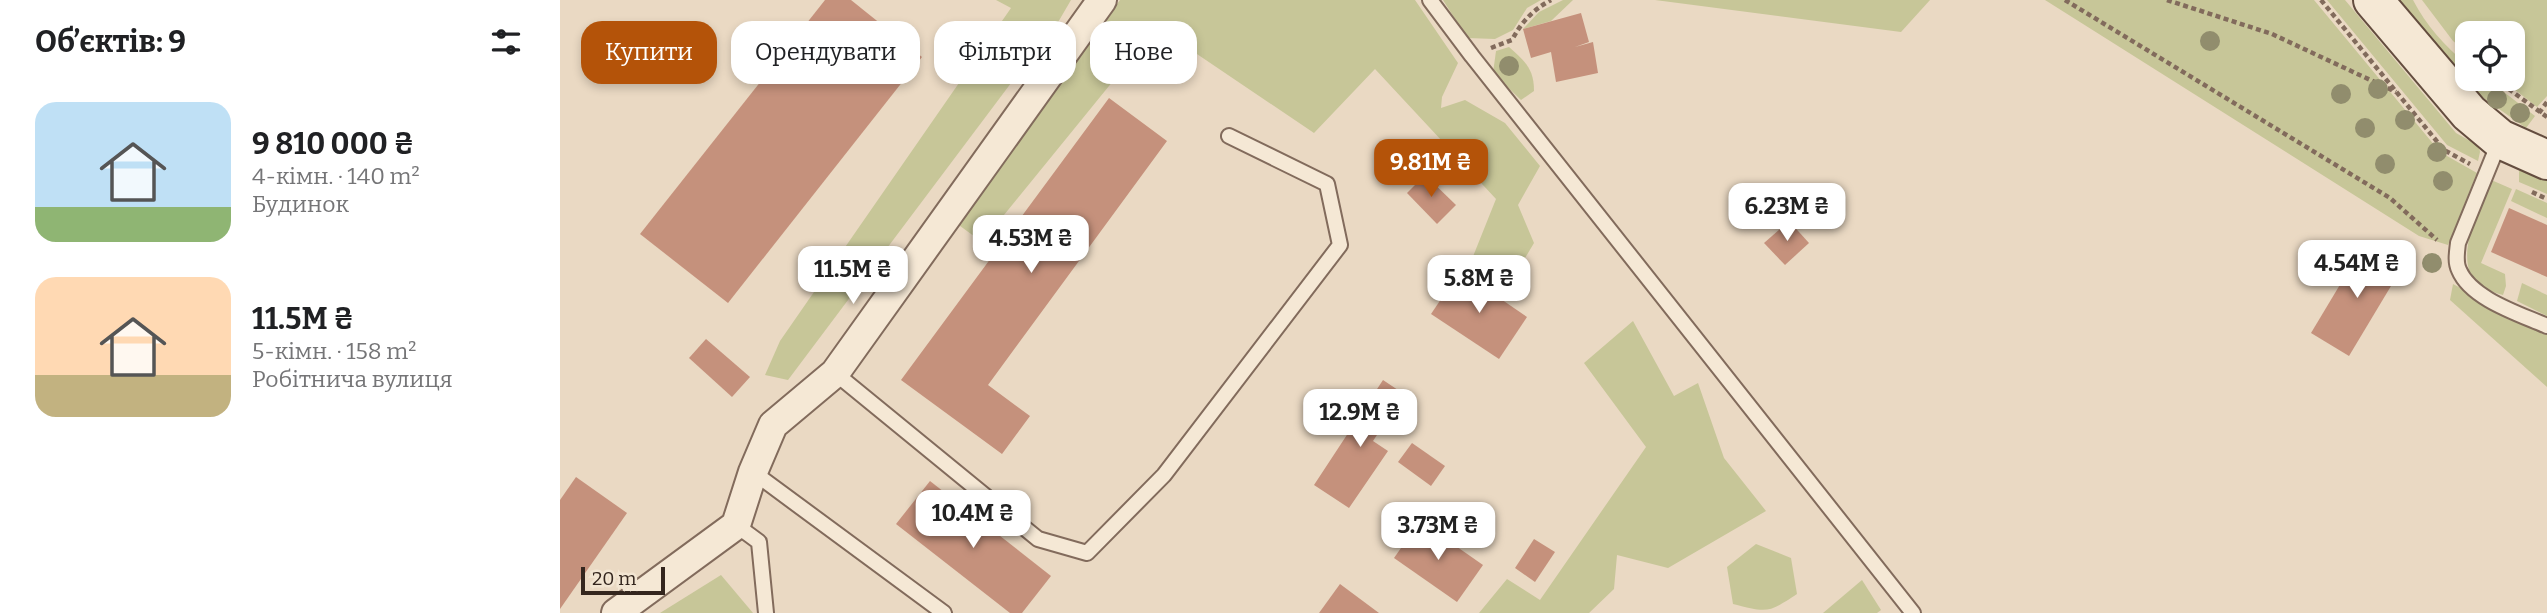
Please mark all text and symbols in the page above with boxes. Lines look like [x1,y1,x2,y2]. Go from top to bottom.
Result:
chip: Купити [581,21,717,84]
chip: Орендувати [731,21,920,84]
chip: Фільтри [934,21,1076,84]
chip: Нове [1090,21,1197,84]
map controls [2455,21,2525,91]
button: locate [2455,21,2525,91]
icon: filters [487,23,525,61]
text: Об’єктів: 9 [35,24,186,60]
text: 9 810 000 ₴ [252,126,414,162]
icon: home [91,130,175,214]
pin: 9.81M ₴ [1366,140,1496,199]
text: 9.81M ₴ [1390,148,1472,176]
text: 4-кімн. · 140 m² [252,162,420,190]
pin: 6.23M ₴ [1722,184,1852,243]
text: Будинок [252,190,349,218]
text: 6.23M ₴ [1744,192,1830,220]
pin: 4.53M ₴ [966,216,1096,275]
text: 4.53M ₴ [989,224,1073,252]
pin: 4.54M ₴ [2292,240,2422,300]
pin: 11.5M ₴ [788,246,918,306]
text: 4.54M ₴ [2314,249,2400,277]
text: 11.5M ₴ [814,255,892,283]
pin: 5.8M ₴ [1422,256,1536,315]
text: 5.8M ₴ [1443,264,1515,292]
text: 11.5M ₴ [252,301,354,337]
icon: home [91,305,175,389]
text: 5-кімн. · 158 m² [252,337,416,365]
text: Робітнича вулиця [252,365,452,393]
pin: 12.9M ₴ [1295,390,1425,449]
text: 12.9M ₴ [1319,398,1401,426]
pin: 10.4M ₴ [908,490,1038,550]
text: 10.4M ₴ [932,499,1014,527]
pin: 3.73M ₴ [1373,503,1503,562]
text: 3.73M ₴ [1397,511,1479,539]
scale bar [581,564,665,596]
text: 20 m [592,567,636,590]

